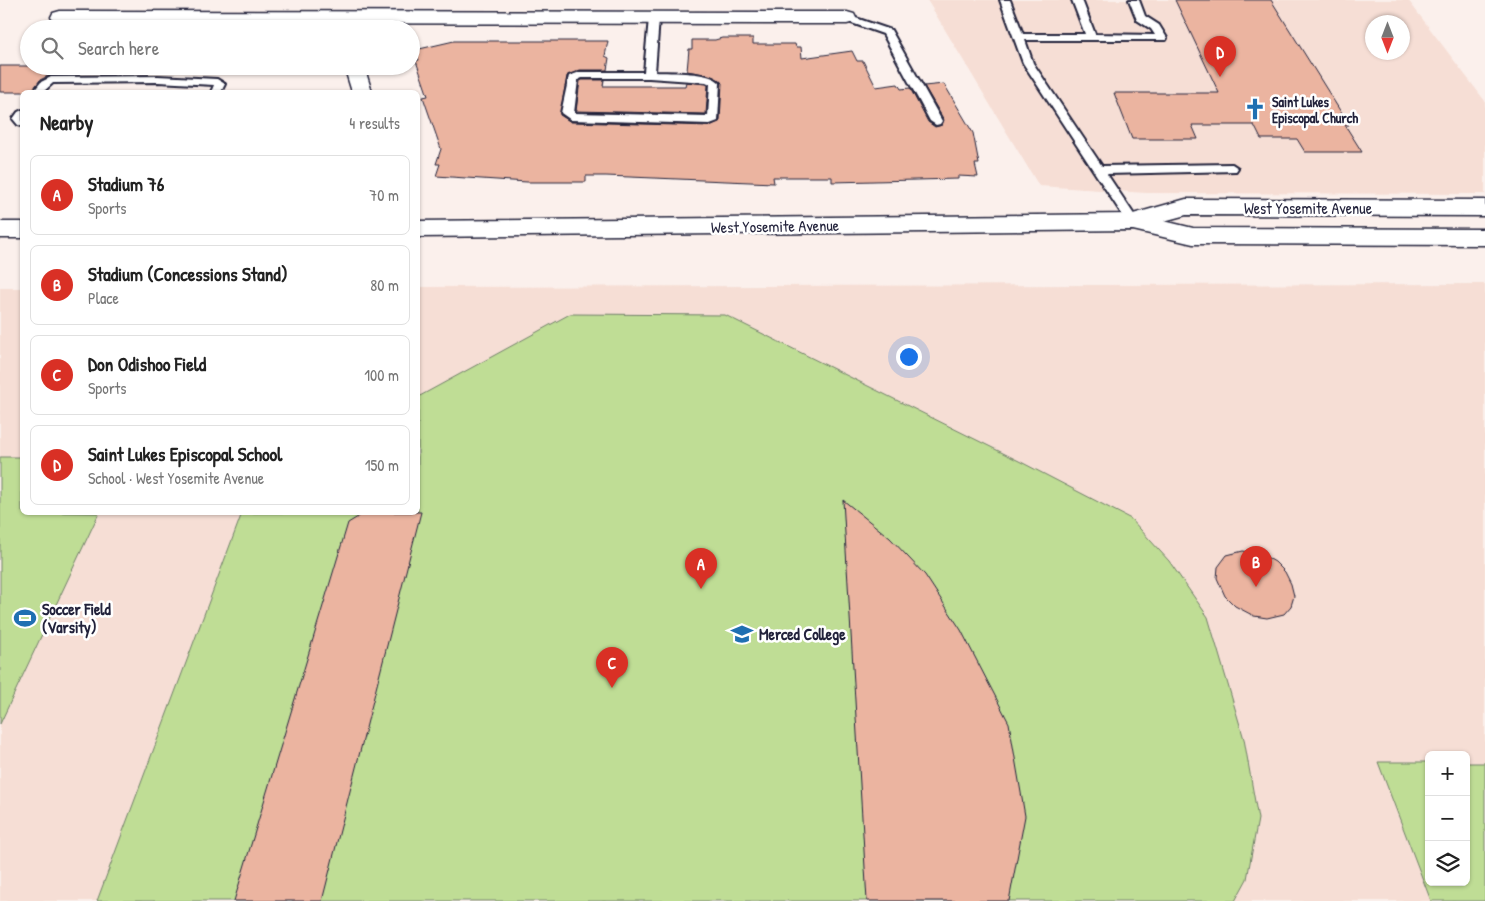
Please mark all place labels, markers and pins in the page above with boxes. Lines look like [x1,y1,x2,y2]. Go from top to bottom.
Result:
pin: D [1204,36,1236,77]
place label: Saint Lukes Episcopal Church [1272,92,1358,129]
church icon: Saint Lukes Episcopal Church [1242,96,1268,122]
pin: B [1240,546,1272,587]
pin: A [685,548,717,589]
place label: Soccer Field (Varsity) [42,598,112,639]
sports icon: Soccer Field (Varsity) [12,605,38,631]
school or university icon: Merced College [729,621,755,647]
place label: Merced College [759,623,846,646]
pin: C [596,647,628,688]

